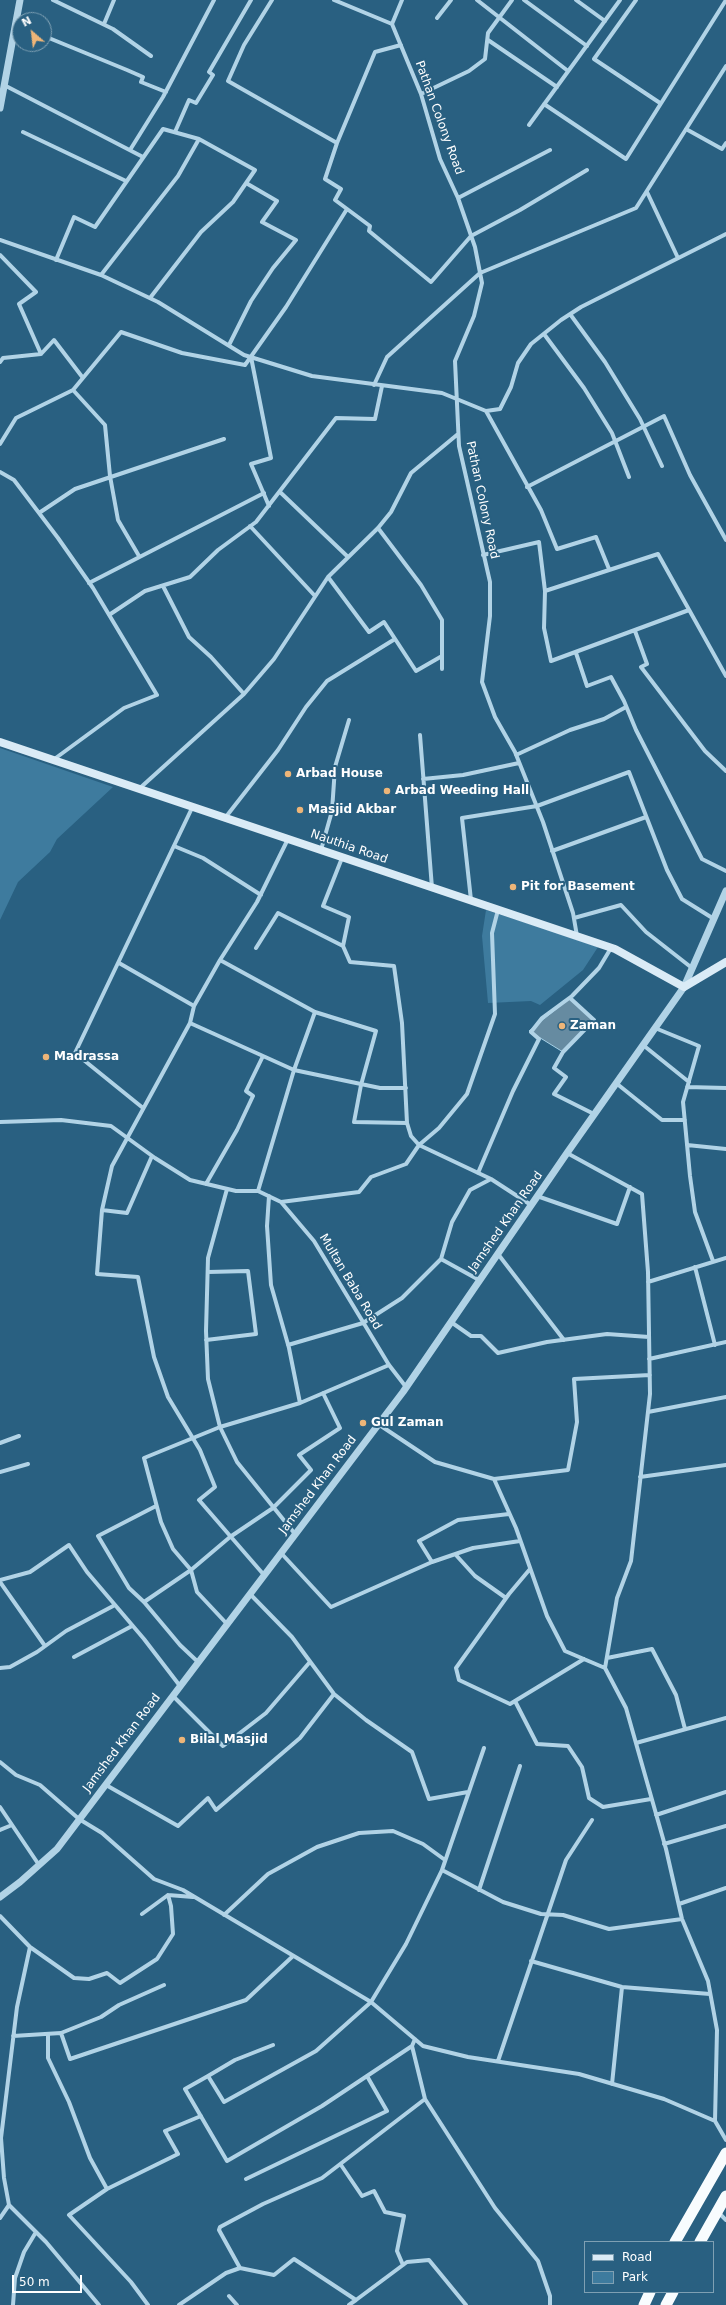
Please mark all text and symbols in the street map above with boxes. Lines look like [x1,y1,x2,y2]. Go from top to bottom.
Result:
north arrow [12,12,52,52]
text: N [19,14,34,30]
street label: Pathan Colony Road [412,59,466,177]
street label: Pathan Colony Road [462,440,502,560]
place label: Arbad House [296,767,383,781]
marker: Arbad House [283,769,293,779]
place label: Arbad Weeding Hall [395,784,529,798]
marker: Arbad Weeding Hall [382,786,392,796]
place label: Masjid Akbar [308,803,396,817]
marker: Masjid Akbar [295,805,305,815]
street label: Nauthia Road [308,827,390,867]
place label: Pit for Basement [521,880,635,894]
marker: Pit for Basement [508,882,518,892]
place label: Zaman [570,1019,616,1033]
marker: Zaman [557,1021,567,1031]
place label: Madrassa [54,1050,119,1064]
marker: Madrassa [41,1052,51,1062]
street label: Jamshed Khan Road [466,1169,546,1275]
street label: Multan Baba Road [316,1231,384,1333]
place label: Gul Zaman [371,1416,444,1430]
marker: Gul Zaman [358,1418,368,1428]
street label: Jamshed Khan Road [276,1433,360,1537]
street label: Jamshed Khan Road [80,1691,164,1795]
place label: Bilal Masjid [190,1733,268,1747]
marker: Bilal Masjid [177,1735,187,1745]
legend [584,2241,714,2293]
text: Road [622,2250,652,2264]
scale bar [14,2267,84,2293]
text: Park [622,2270,648,2284]
text: 50 m [19,2275,50,2289]

